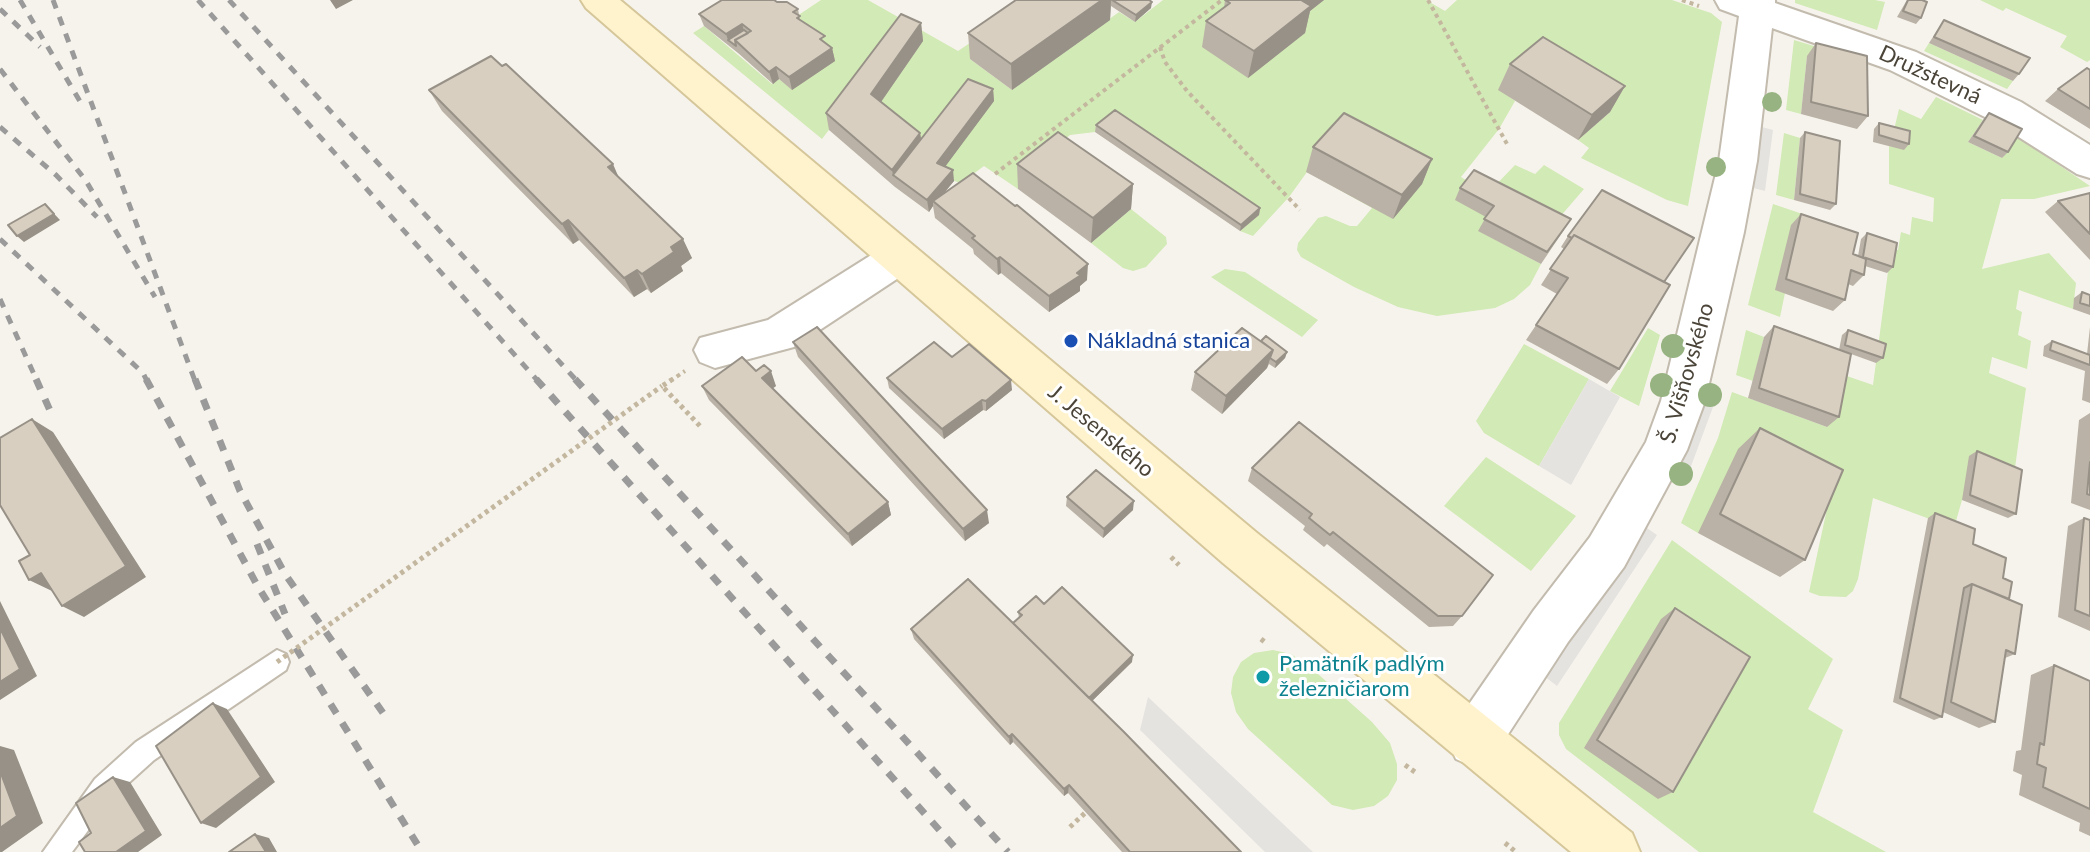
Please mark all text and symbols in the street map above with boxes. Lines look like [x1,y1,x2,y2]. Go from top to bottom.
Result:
street label: Družstevná [1875,40,1985,110]
street label: Š. Višňovského [1654,300,1720,446]
place label: Nákladná stanica [1087,328,1250,354]
marker: Nákladná stanica [1062,332,1080,350]
street label: J. Jesenského [1043,379,1159,483]
place label: Pamätník padlým železničiarom [1279,651,1445,702]
marker: Pamätník padlým železničiarom [1254,668,1272,686]

